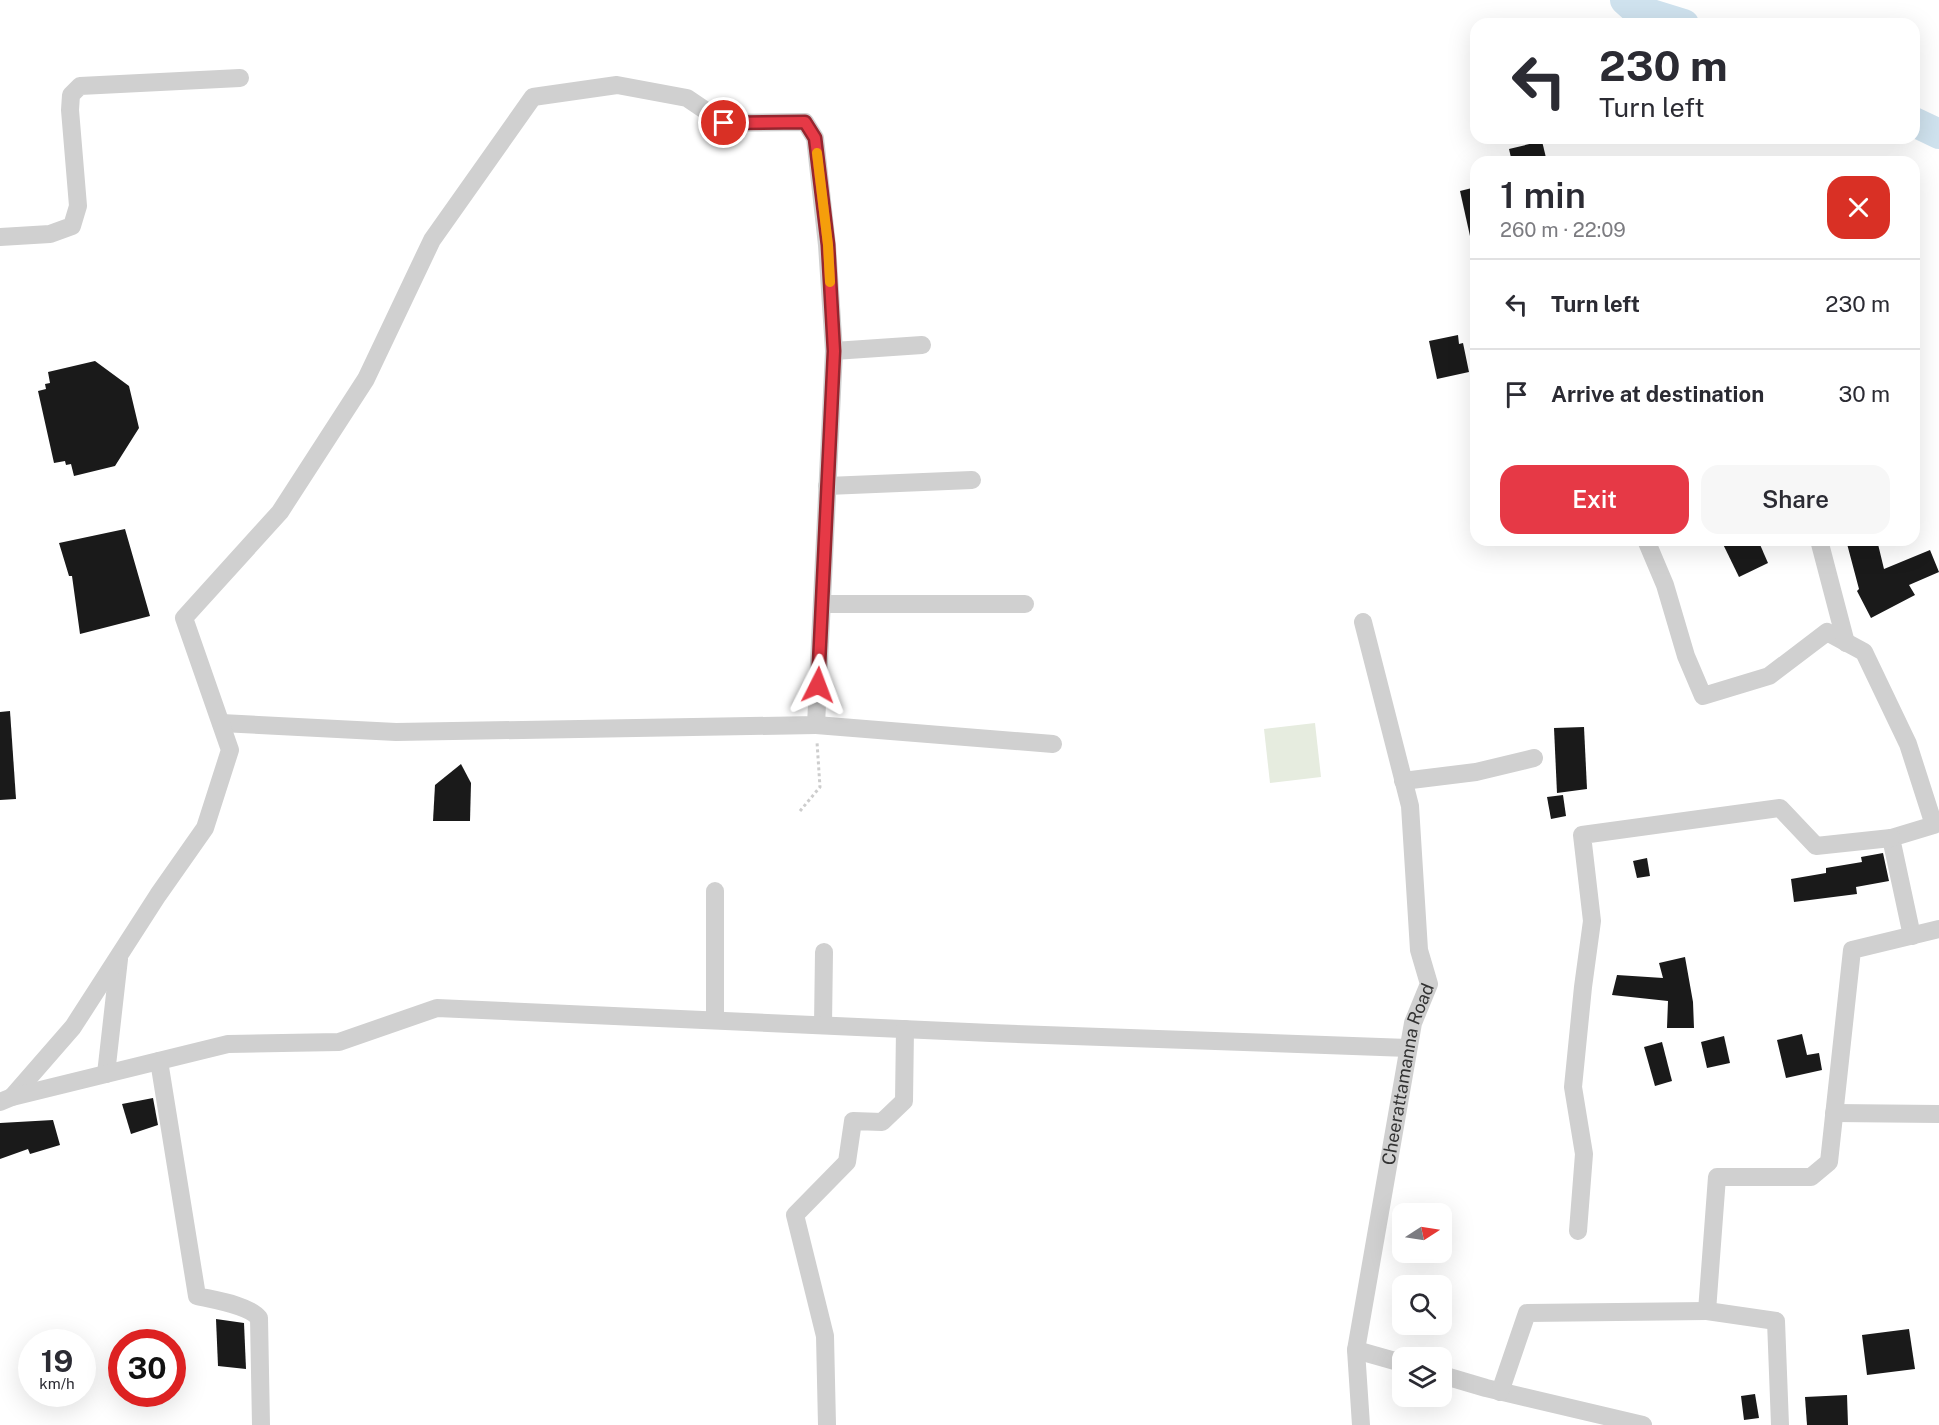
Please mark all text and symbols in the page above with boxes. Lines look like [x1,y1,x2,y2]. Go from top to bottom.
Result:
text: 230 m [1599,41,1728,90]
icon: left [1500,42,1578,120]
text: Turn left [1599,91,1705,123]
pin [698,97,749,148]
icon: arrive [707,106,740,139]
text: 1 min [1500,174,1586,216]
button: close [1827,176,1890,239]
text: 260 m · 22:09 [1500,218,1626,242]
icon: left [1500,288,1533,321]
text: Turn left [1551,291,1640,317]
text: 230 m [1825,291,1890,317]
icon: arrive [1500,378,1533,411]
text: Arrive at destination [1551,381,1764,407]
text: 30 m [1838,381,1890,407]
button: Exit [1500,465,1689,534]
button: Share [1701,465,1890,534]
position arrow [786,653,850,717]
street label: Cheerattamanna Road [1377,980,1438,1167]
north arrow [1392,1203,1452,1263]
map controls [1392,1203,1452,1407]
button: search [1392,1275,1452,1335]
speed limit sign: 30 [108,1329,186,1407]
text: 19 [41,1343,73,1379]
button: layers [1392,1347,1452,1407]
text: km/h [39,1375,75,1392]

